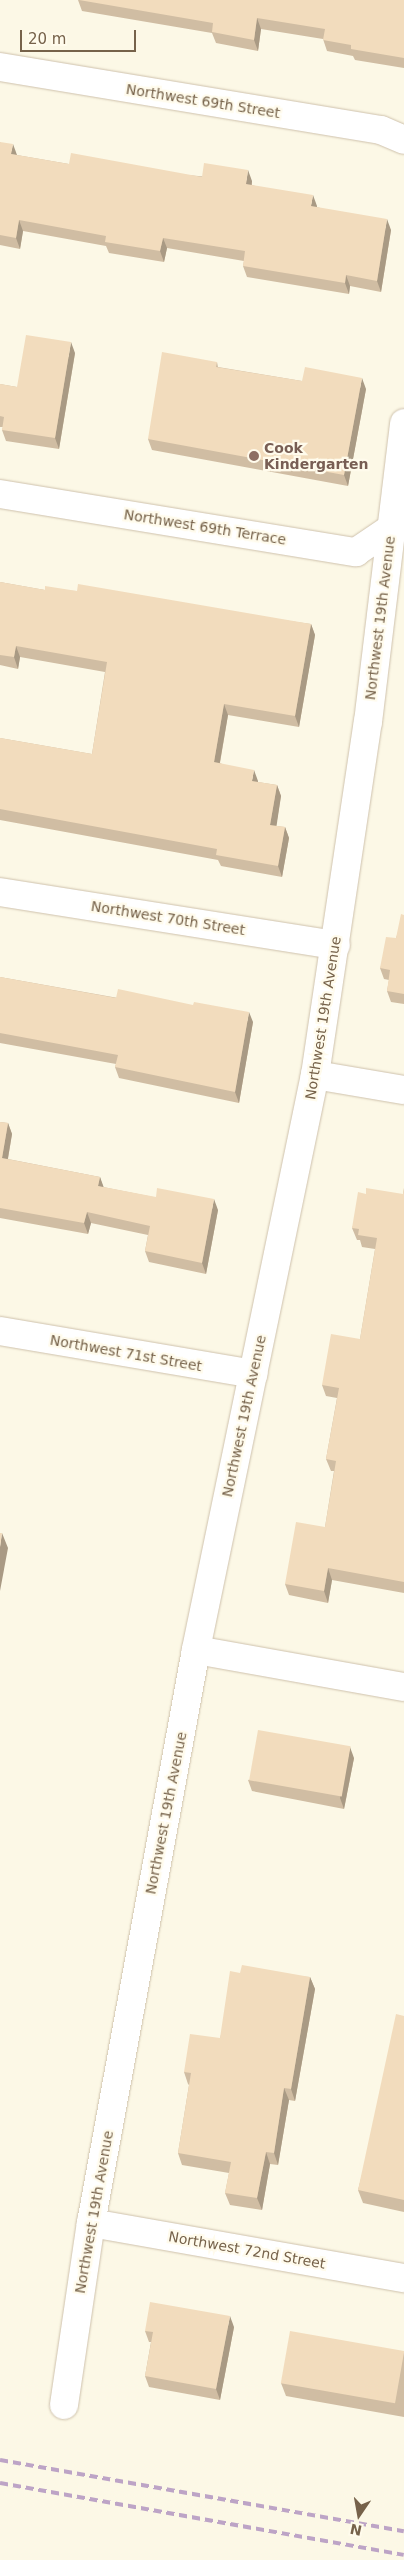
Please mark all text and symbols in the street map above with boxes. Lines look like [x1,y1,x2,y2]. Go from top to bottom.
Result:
scale bar [22,20,139,52]
text: 20 m [28,30,66,48]
street label: Northwest 69th Street [125,81,281,121]
place label: Cook Kindergarten [264,440,369,472]
marker: Cook Kindergarten [248,450,260,462]
street label: Northwest 69th Terrace [123,506,287,548]
street label: Northwest 19th Avenue [362,535,398,701]
street label: Northwest 70th Street [90,898,246,938]
street label: Northwest 19th Avenue [302,935,344,1101]
street label: Northwest 71st Street [49,1331,203,1375]
street label: Northwest 19th Avenue [219,1334,269,1498]
street label: Northwest 19th Avenue [142,1730,190,1896]
street label: Northwest 19th Avenue [71,2129,117,2295]
street label: Northwest 72nd Street [167,2228,327,2272]
north arrow [334,2490,384,2540]
text: N [348,2521,363,2539]

